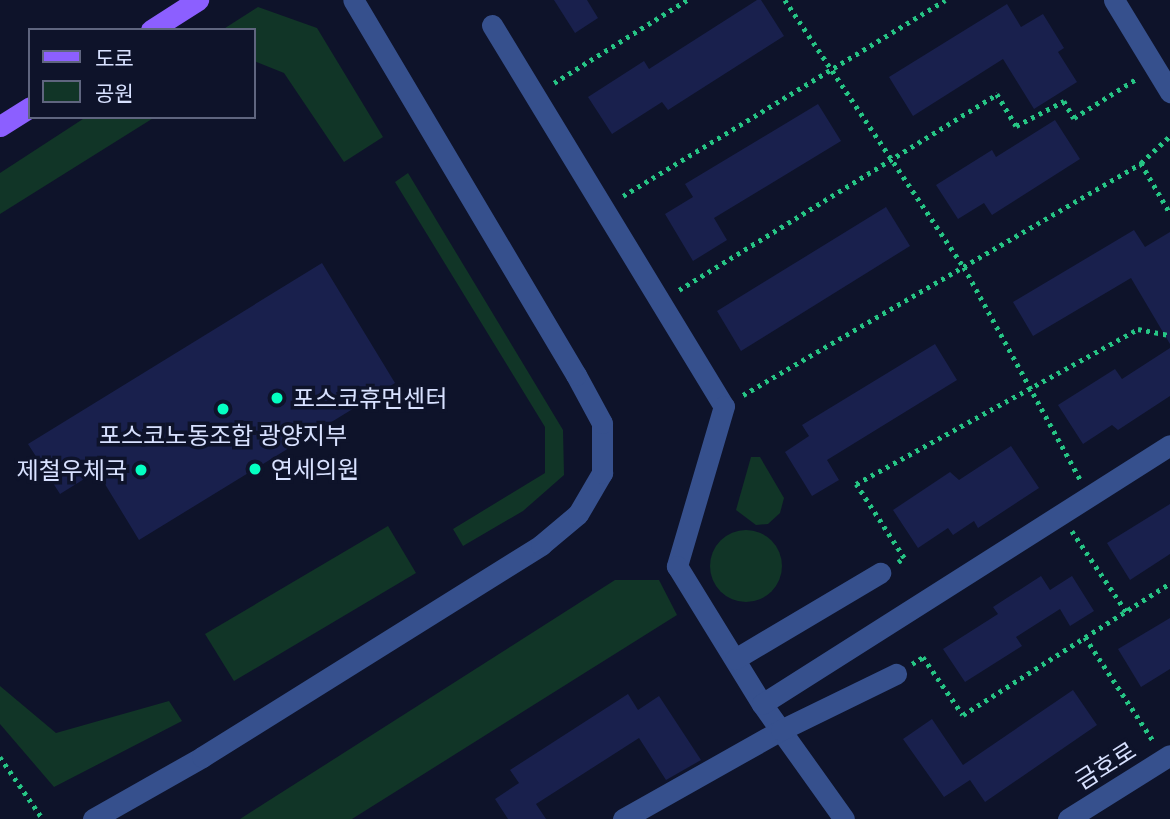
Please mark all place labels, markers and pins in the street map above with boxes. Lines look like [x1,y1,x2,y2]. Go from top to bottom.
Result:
place label: 포스코휴먼센터 [293,384,448,412]
marker: 포스코휴먼센터 [267,388,287,408]
marker: 포스코노동조합 광양지부 [215,401,231,417]
place label: 포스코노동조합 광양지부 [99,421,347,449]
place label: 연세의원 [271,455,359,483]
place label: 제철우체국 [17,456,127,484]
marker: 연세의원 [245,459,265,479]
marker: 제철우체국 [133,462,149,478]

